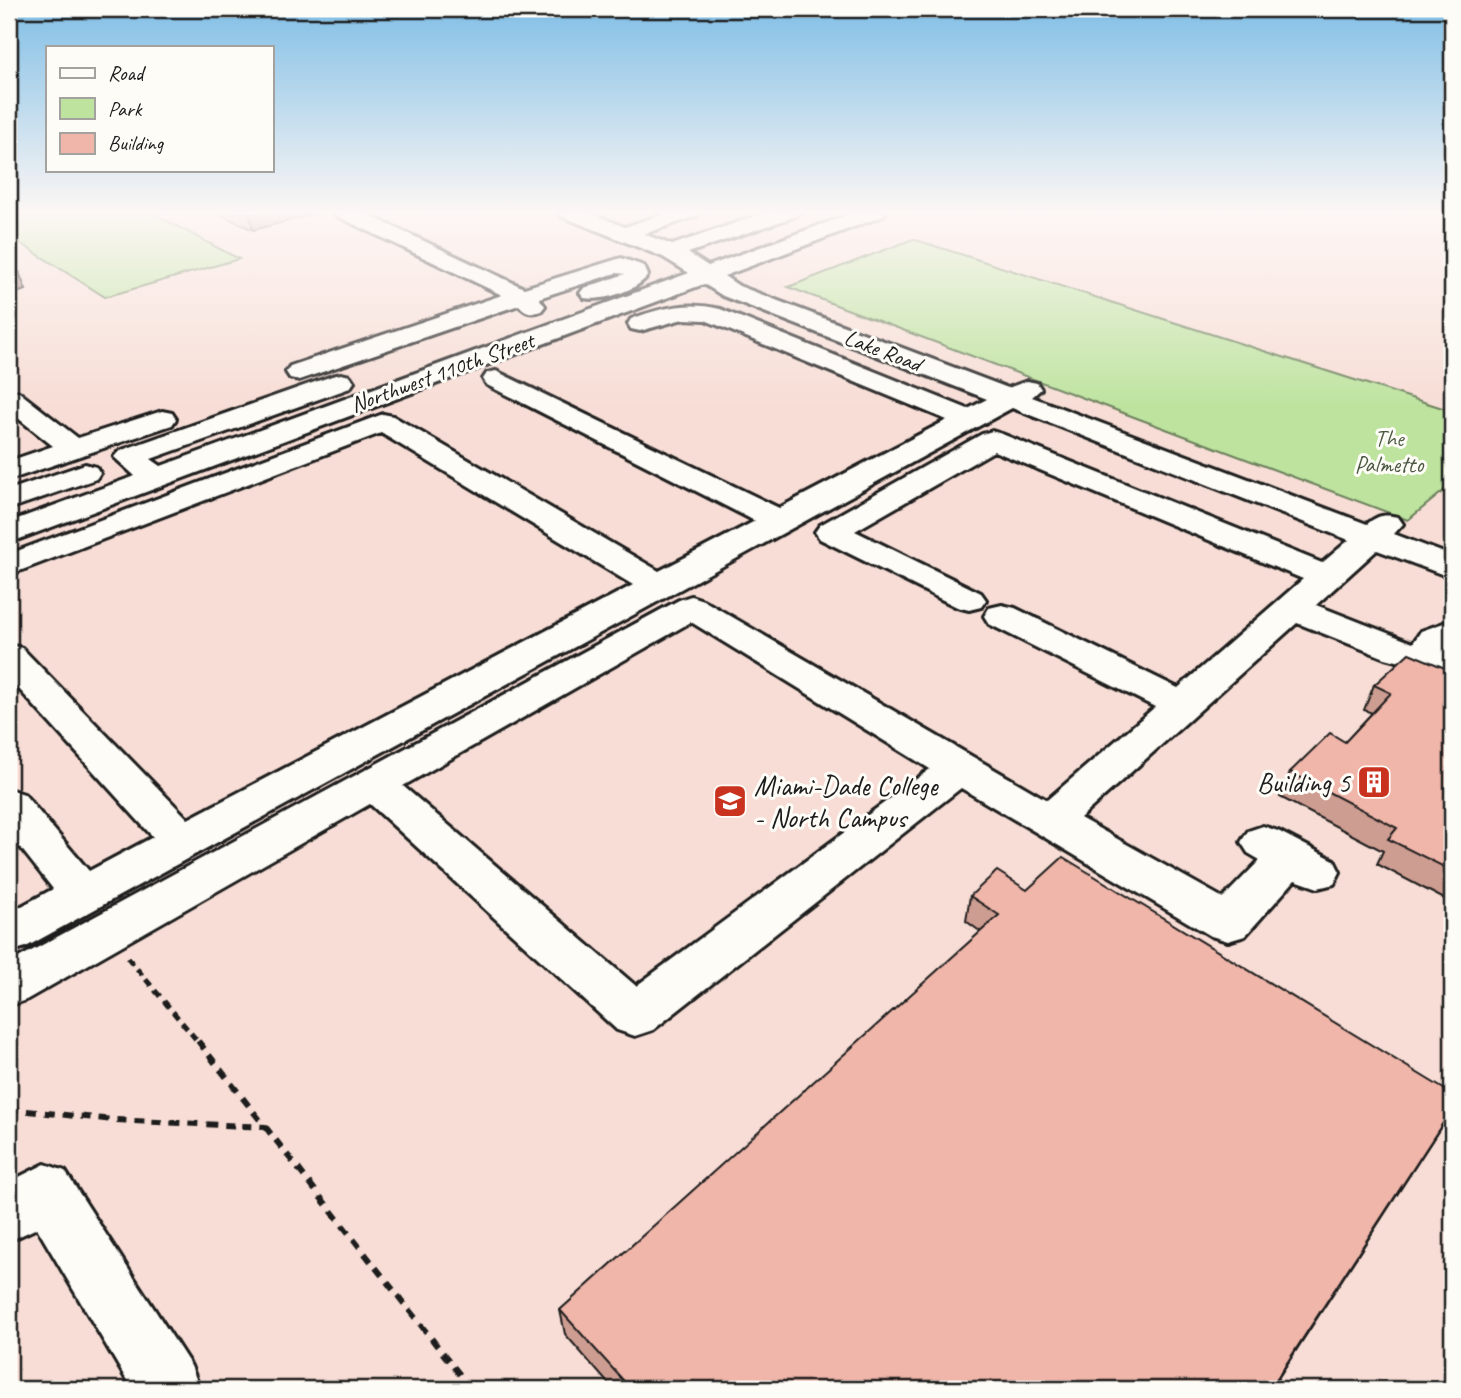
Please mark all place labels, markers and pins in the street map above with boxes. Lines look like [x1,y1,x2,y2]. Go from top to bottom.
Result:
building icon: Building 5 [1355,763,1393,801]
place label: Building 5 [1257,765,1351,800]
place label: Miami-Dade College - North Campus [754,768,939,835]
school or university icon: Miami-Dade College - North Campus [711,782,749,820]

